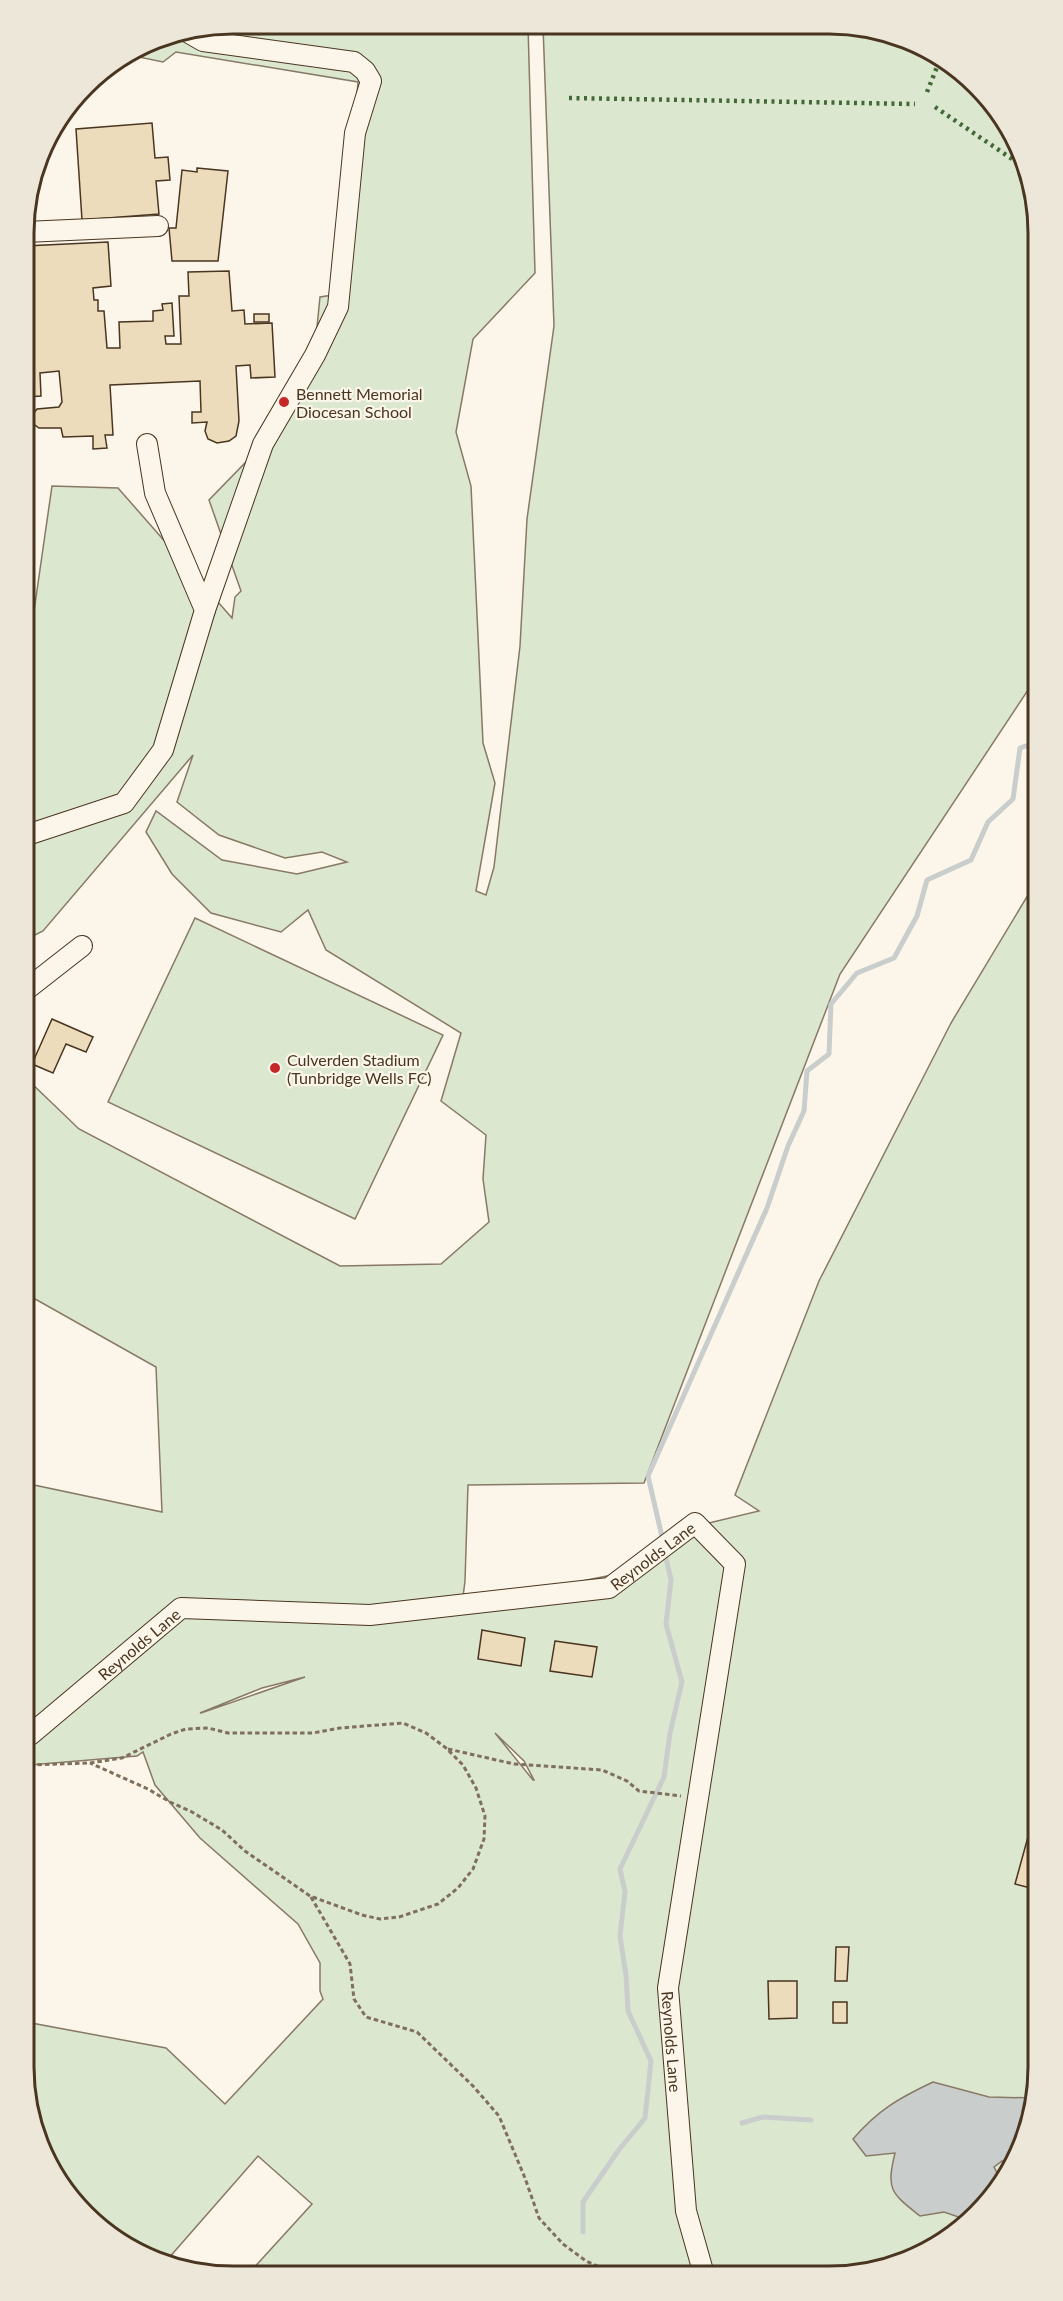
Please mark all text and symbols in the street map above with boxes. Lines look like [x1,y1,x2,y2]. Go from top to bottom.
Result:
place label: Bennett Memorial Diocesan School [296,384,423,421]
marker: Bennett Memorial Diocesan School [277,395,291,409]
place label: Culverden Stadium (Tunbridge Wells FC) [287,1050,432,1087]
marker: Culverden Stadium (Tunbridge Wells FC) [268,1061,282,1075]
street label: Reynolds Lane [606,1517,698,1594]
street label: Reynolds Lane [94,1604,184,1684]
street label: Reynolds Lane [659,1990,686,2093]

